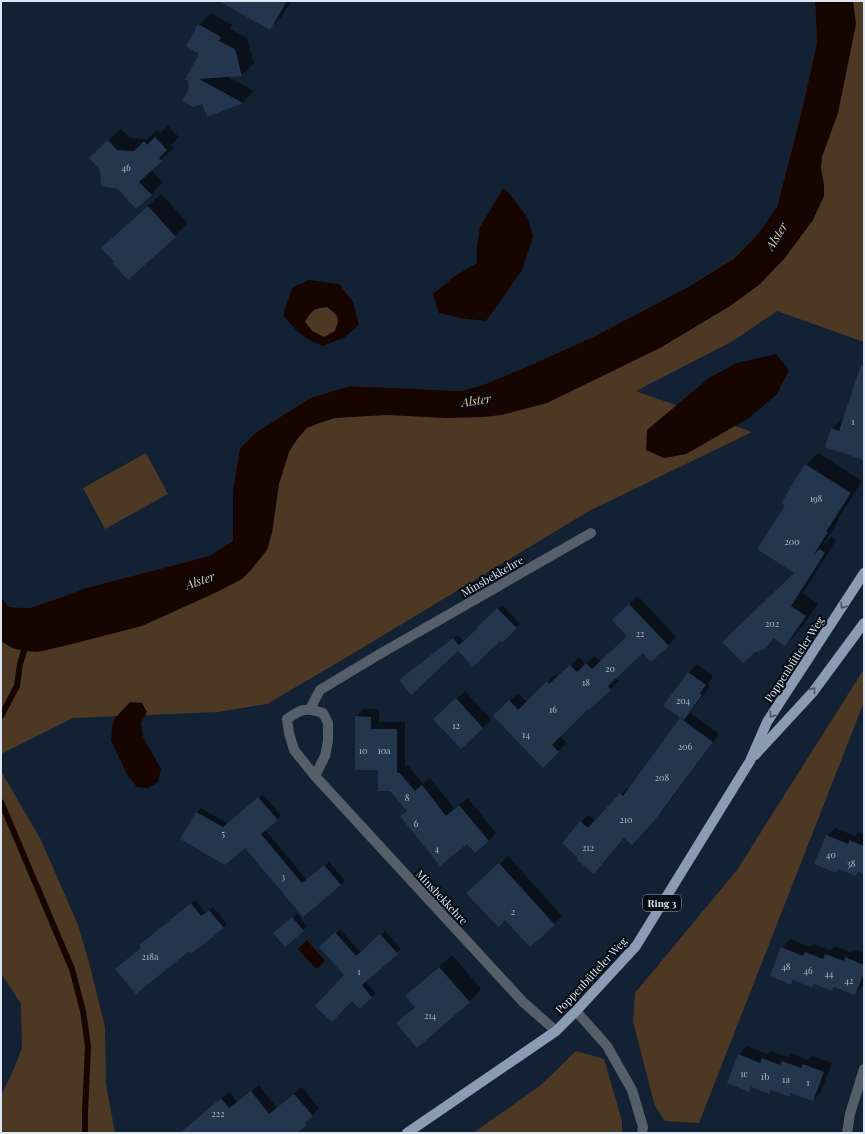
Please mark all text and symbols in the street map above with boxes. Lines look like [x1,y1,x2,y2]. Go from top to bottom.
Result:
house number: 46 [121,161,131,173]
water label: Alster [760,218,791,255]
water label: Alster [458,390,493,410]
house number: 1 [851,415,855,427]
house number: 198 [810,492,823,504]
house number: 200 [784,535,800,547]
street label: Minsbekkehre [458,552,526,600]
water label: Alster [181,567,217,593]
one-way arrow [840,602,848,609]
street label: Poppenbütteler Weg [761,613,827,705]
house number: 202 [765,617,779,629]
house number: 22 [636,627,644,639]
house number: 20 [605,662,615,674]
house number: 18 [582,676,590,688]
one-way arrow [809,688,816,695]
house number: 204 [676,694,691,706]
house number: 16 [549,703,557,715]
one-way arrow [769,711,776,718]
house number: 12 [452,719,460,731]
house number: 14 [522,728,530,740]
house number: 206 [678,740,693,752]
house number: 10 [359,744,367,756]
house number: 10a [377,744,391,756]
house number: 208 [655,771,670,783]
house number: 8 [405,791,410,803]
house number: 210 [619,813,633,825]
house number: 6 [414,817,419,829]
house number: 5 [221,827,225,839]
house number: 212 [582,841,594,853]
house number: 4 [435,842,440,854]
house number: 40 [826,848,836,860]
house number: 38 [847,857,856,869]
street label: Minsbekkehre [413,866,472,928]
house number: 3 [281,870,285,882]
road number: Ring 3 [643,895,681,911]
house number: 2 [511,905,515,917]
street label: Poppenbütteler Weg [552,934,630,1016]
house number: 218a [142,950,159,962]
house number: 48 [781,960,791,972]
house number: 46 [803,964,813,976]
house number: 1 [357,965,361,977]
house number: 44 [825,967,834,979]
house number: 42 [845,974,853,986]
house number: 214 [424,1009,437,1021]
house number: 1c [740,1067,748,1079]
house number: 1b [761,1070,769,1082]
house number: 1a [782,1073,790,1085]
house number: 1 [806,1076,810,1088]
house number: 222 [212,1107,224,1119]

